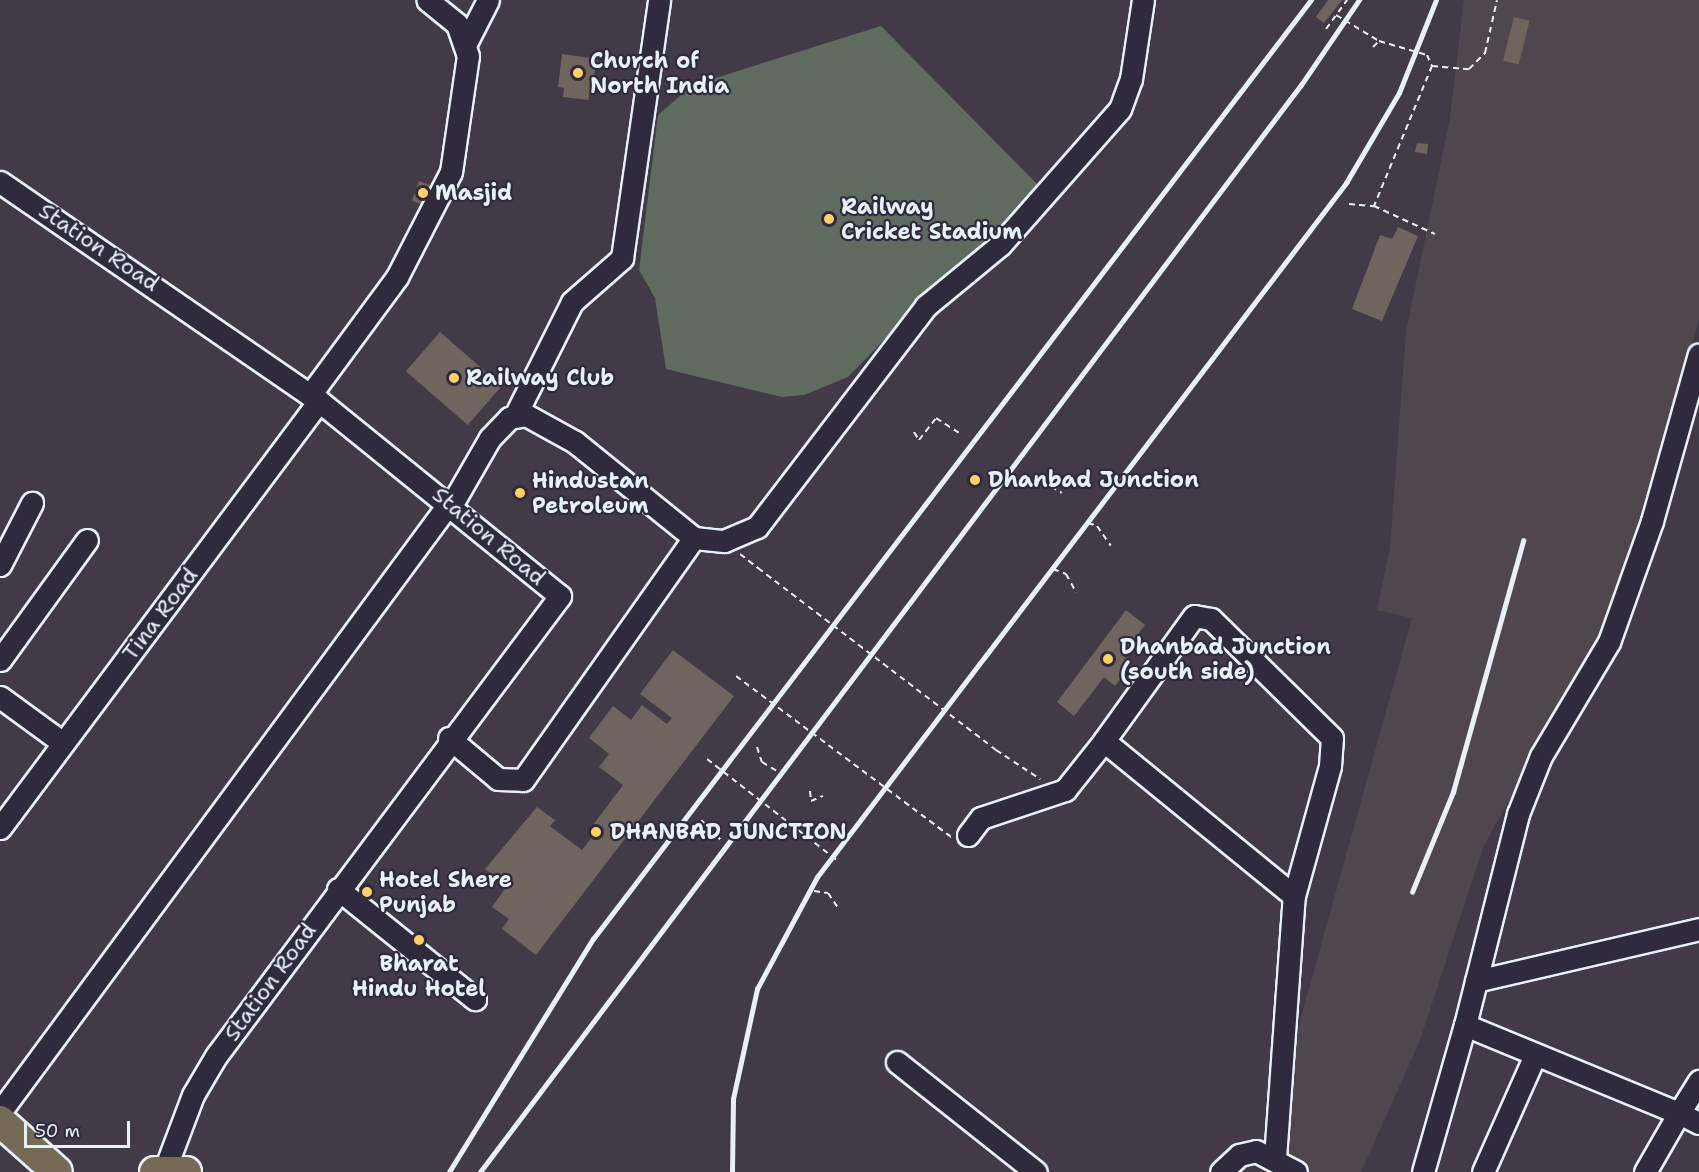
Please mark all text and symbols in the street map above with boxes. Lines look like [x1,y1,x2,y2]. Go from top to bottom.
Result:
place label: Church of North India [590,47,729,98]
marker: Church of North India [571,66,585,80]
place label: Masjid [435,180,513,206]
marker: Masjid [416,186,430,200]
place label: Railway Cricket Stadium [841,193,1022,244]
street label: Station Road [34,197,164,297]
marker: Railway Cricket Stadium [822,212,836,226]
place label: Railway Club [466,365,614,391]
marker: Railway Club [447,371,461,385]
place label: Hindustan Petroleum [532,467,649,518]
place label: Dhanbad Junction [988,467,1199,493]
marker: Dhanbad Junction [966,471,984,489]
street label: Station Road [427,481,551,591]
marker: Hindustan Petroleum [513,486,527,500]
street label: Tina Road [117,563,203,665]
place label: Dhanbad Junction (south side) [1120,633,1331,684]
marker: Dhanbad Junction (south side) [1101,652,1115,666]
place label: DHANBAD JUNCTION [610,819,847,845]
marker: DHANBAD JUNCTION [587,823,605,841]
place label: Hotel Shere Punjab [379,866,512,918]
marker: Hotel Shere Punjab [360,885,374,899]
street label: Station Road [218,918,322,1046]
marker: Bharat Hindu Hotel [412,933,426,947]
place label: Bharat Hindu Hotel [352,950,486,1002]
scale bar [27,1109,134,1147]
text: 50 m [35,1119,80,1143]

